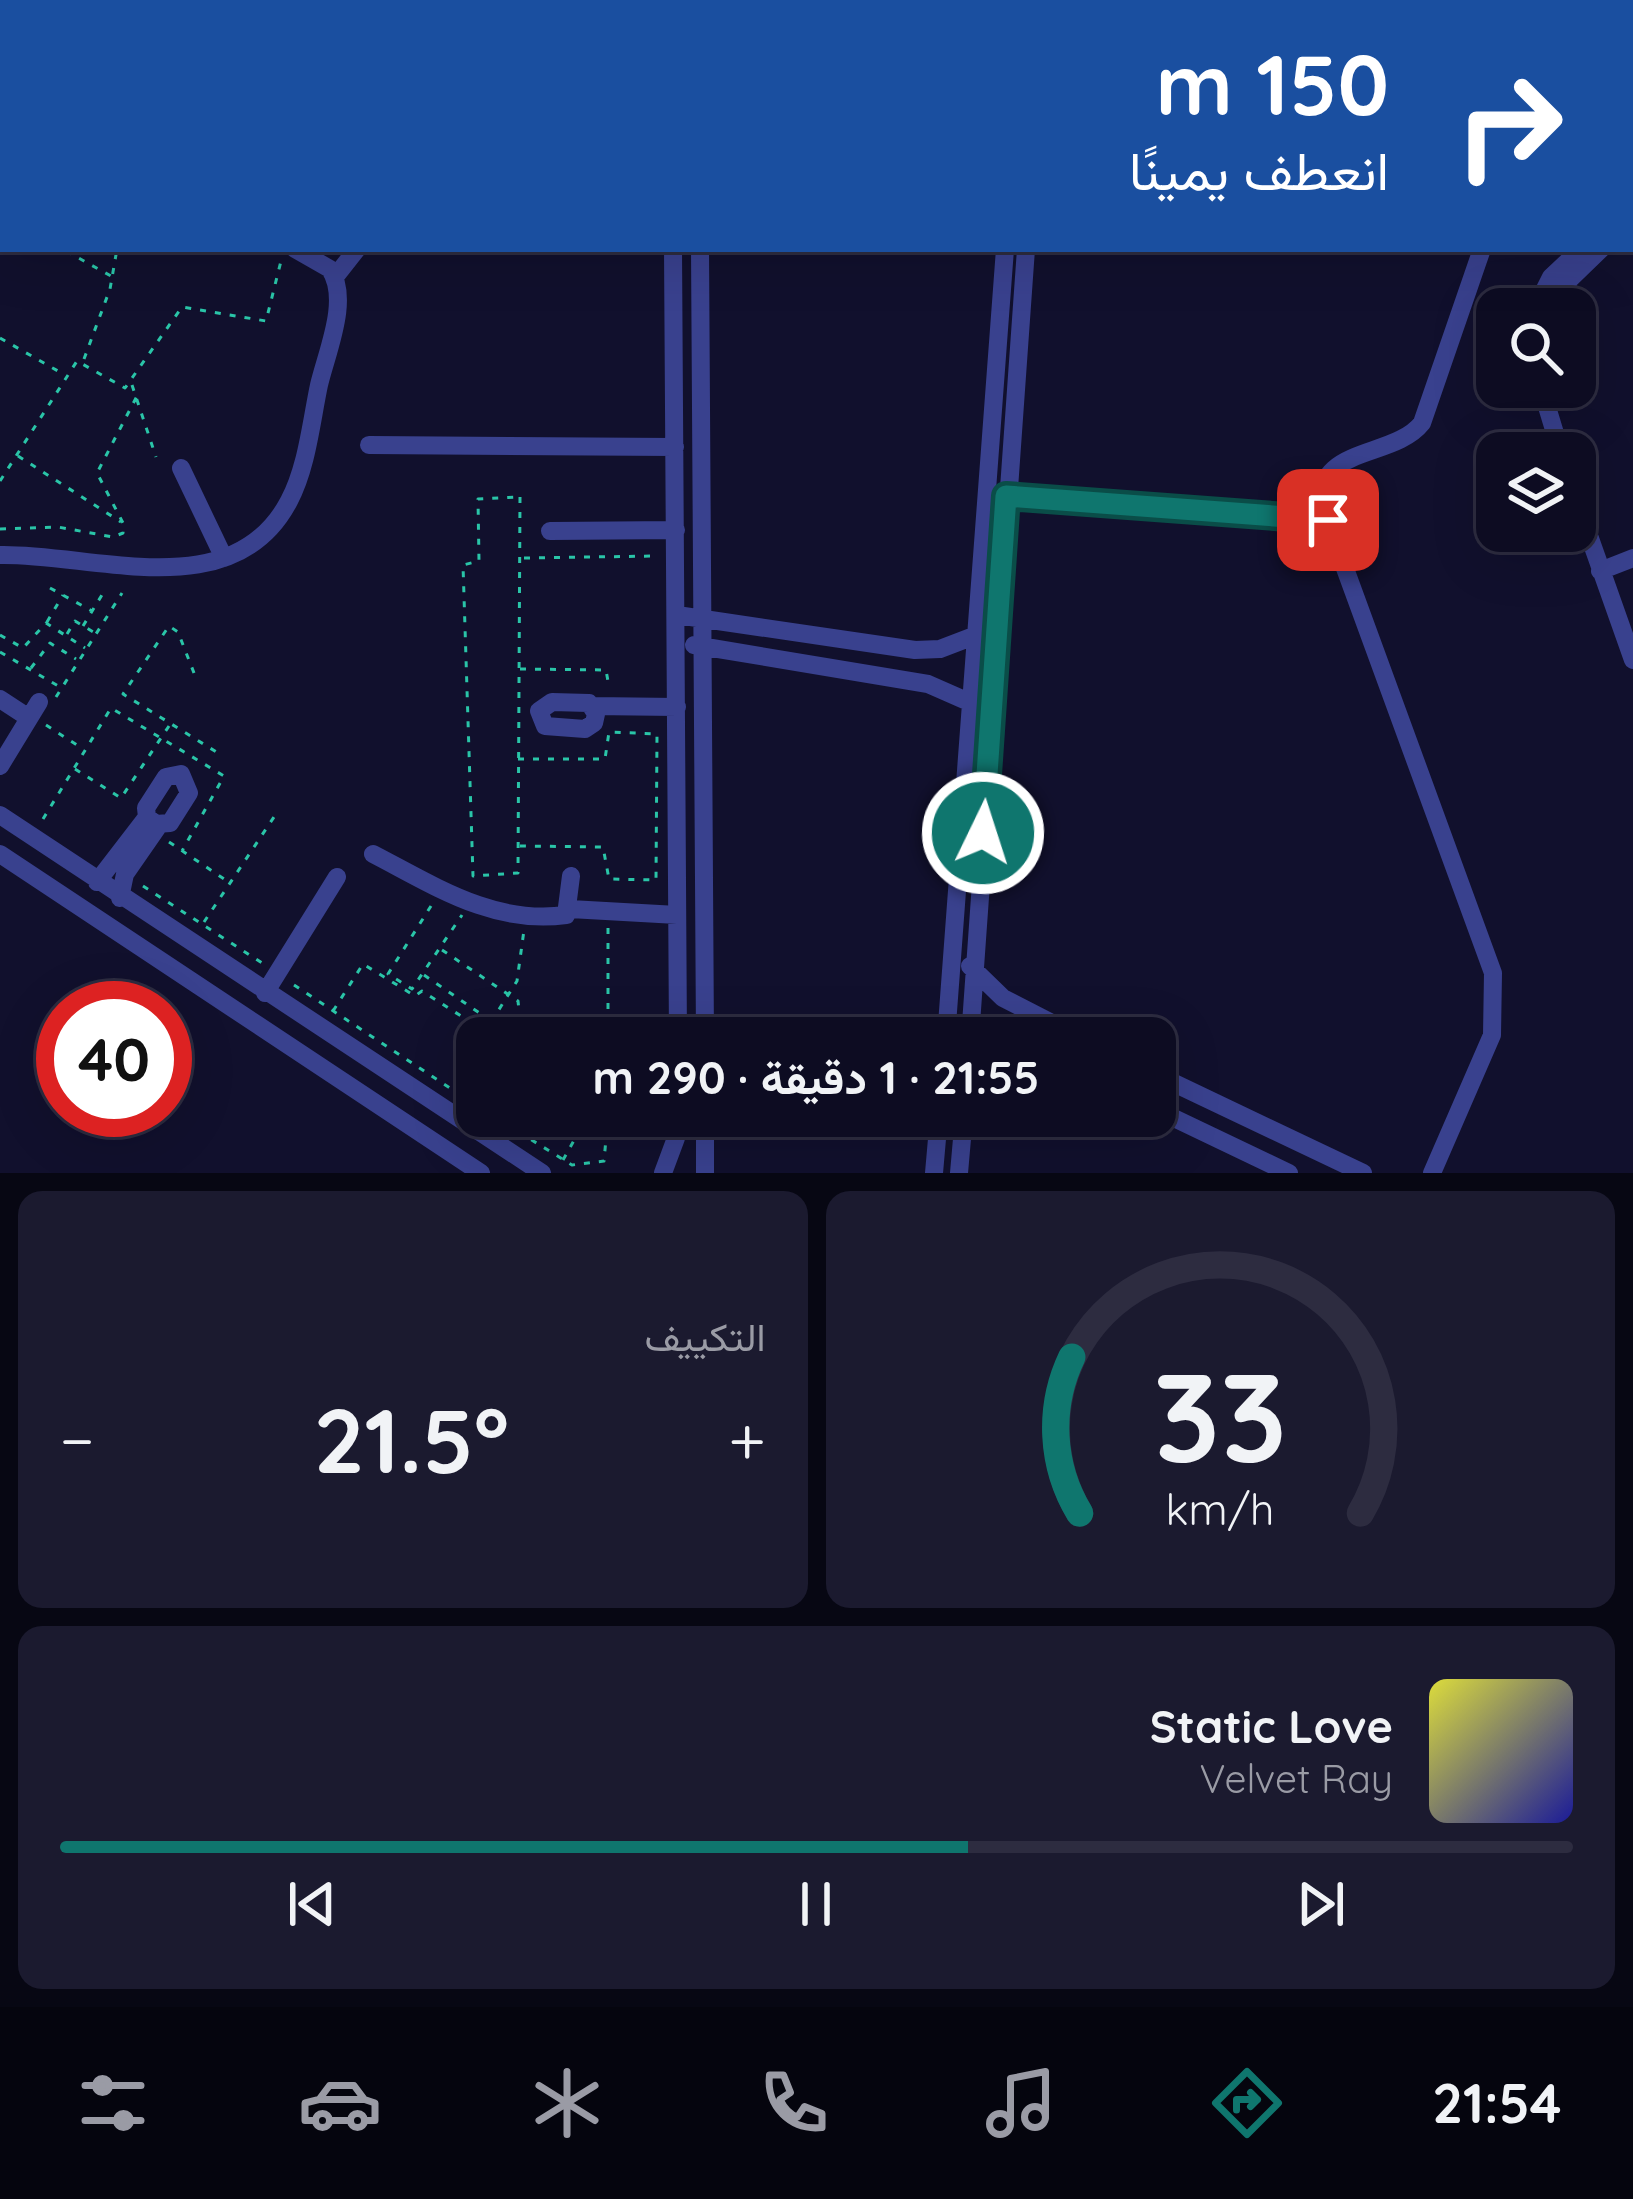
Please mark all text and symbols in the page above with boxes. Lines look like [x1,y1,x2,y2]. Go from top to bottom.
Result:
text: 150 m [1155,31,1389,136]
icon: right [1431,48,1587,204]
text: انعطف يمينًا [1129,136,1389,204]
map controls [1476,288,1596,552]
button: search [1476,288,1596,408]
button: layers [1476,432,1596,552]
pin [1277,469,1379,571]
icon: arrive [1295,487,1361,553]
position arrow [920,770,1046,896]
speed limit sign: 40 [36,981,192,1137]
text: 21:55 · 1 دقيقة · 290 m [593,1049,1039,1105]
text: التكييف [645,1312,766,1361]
text: 33 [1153,1337,1287,1493]
text: 21.5° [313,1383,509,1496]
text: − [60,1398,94,1481]
text: + [728,1398,765,1481]
text: km/h [1166,1481,1275,1535]
text: Static Love [1150,1698,1393,1754]
text: Velvet Ray [1200,1754,1393,1803]
icon: previous [279,1871,345,1937]
icon: pause [783,1871,849,1937]
icon: next [1288,1871,1354,1937]
icon: filters [71,2061,155,2145]
icon: car [298,2061,382,2145]
icon: climate [525,2061,609,2145]
icon: phone [752,2061,836,2145]
icon: music [979,2061,1063,2145]
icon: directions [1205,2061,1289,2145]
text: 21:54 [1432,2069,1562,2137]

